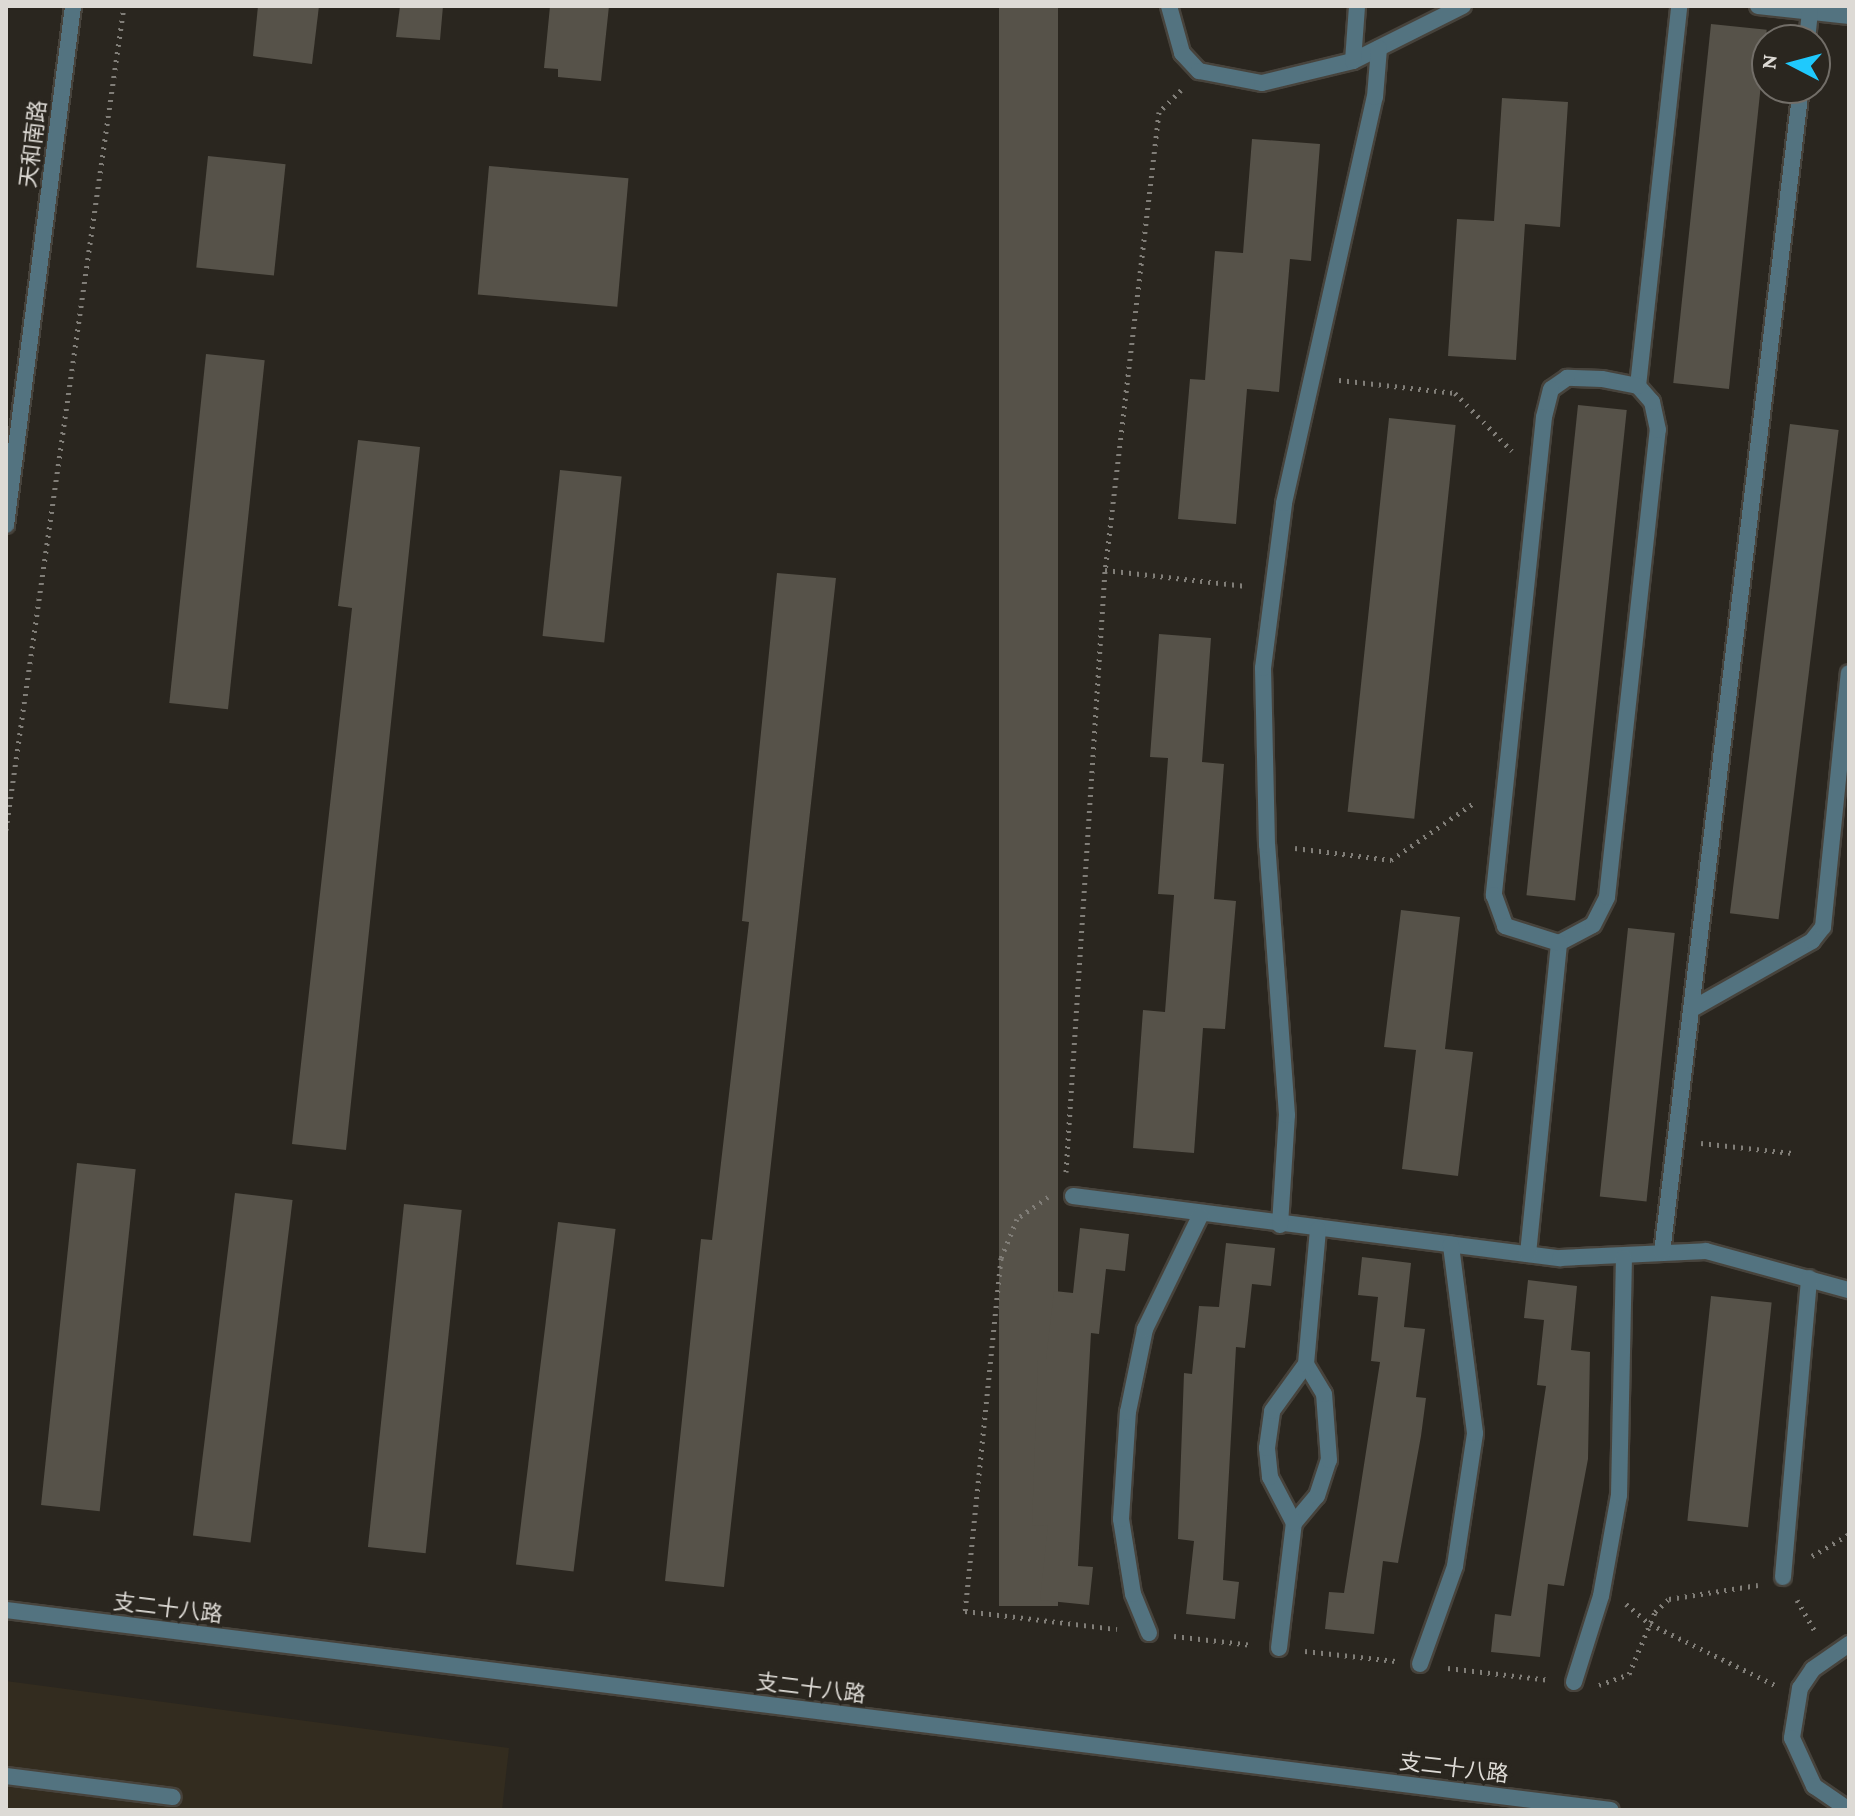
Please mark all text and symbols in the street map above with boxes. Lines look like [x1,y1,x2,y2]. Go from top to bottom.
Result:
north arrow [1751,24,1831,104]
text: N [1755,53,1782,70]
street label: 天和南路 [15,99,51,189]
street label: 支二十八路 [112,1588,224,1628]
street label: 支二十八路 [755,1668,867,1708]
street label: 支二十八路 [1398,1748,1510,1788]

